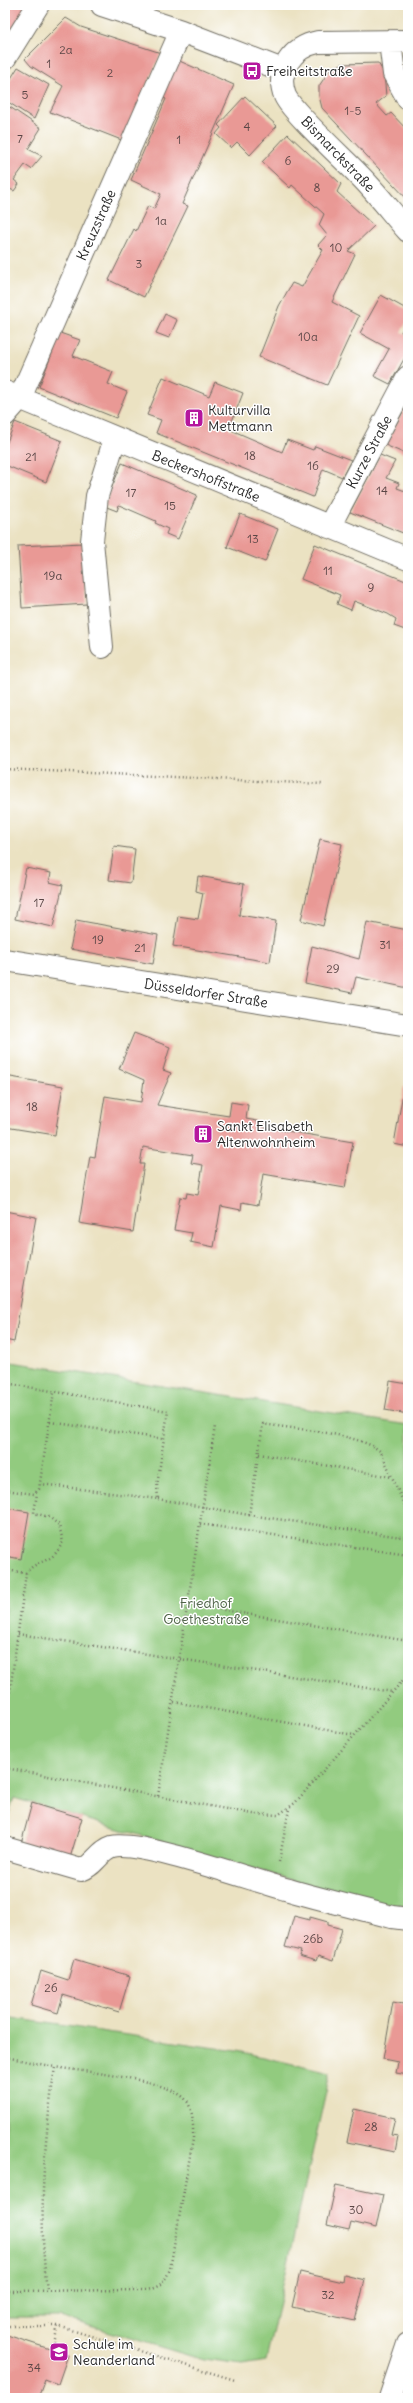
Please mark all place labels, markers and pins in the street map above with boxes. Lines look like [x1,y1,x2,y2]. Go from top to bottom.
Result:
bus stop icon: Freiheitstraße [241,60,263,82]
place label: Freiheitstraße [266,62,353,80]
place label: Kulturvilla Mettmann [208,401,273,435]
building icon: Kulturvilla Mettmann [183,407,205,429]
place label: Sankt Elisabeth Altenwohnheim [217,1117,315,1151]
building icon: Sankt Elisabeth Altenwohnheim [192,1123,214,1145]
place label: Schule im Neanderland [73,2335,155,2369]
school or university icon: Schule im Neanderland [48,2341,70,2363]

